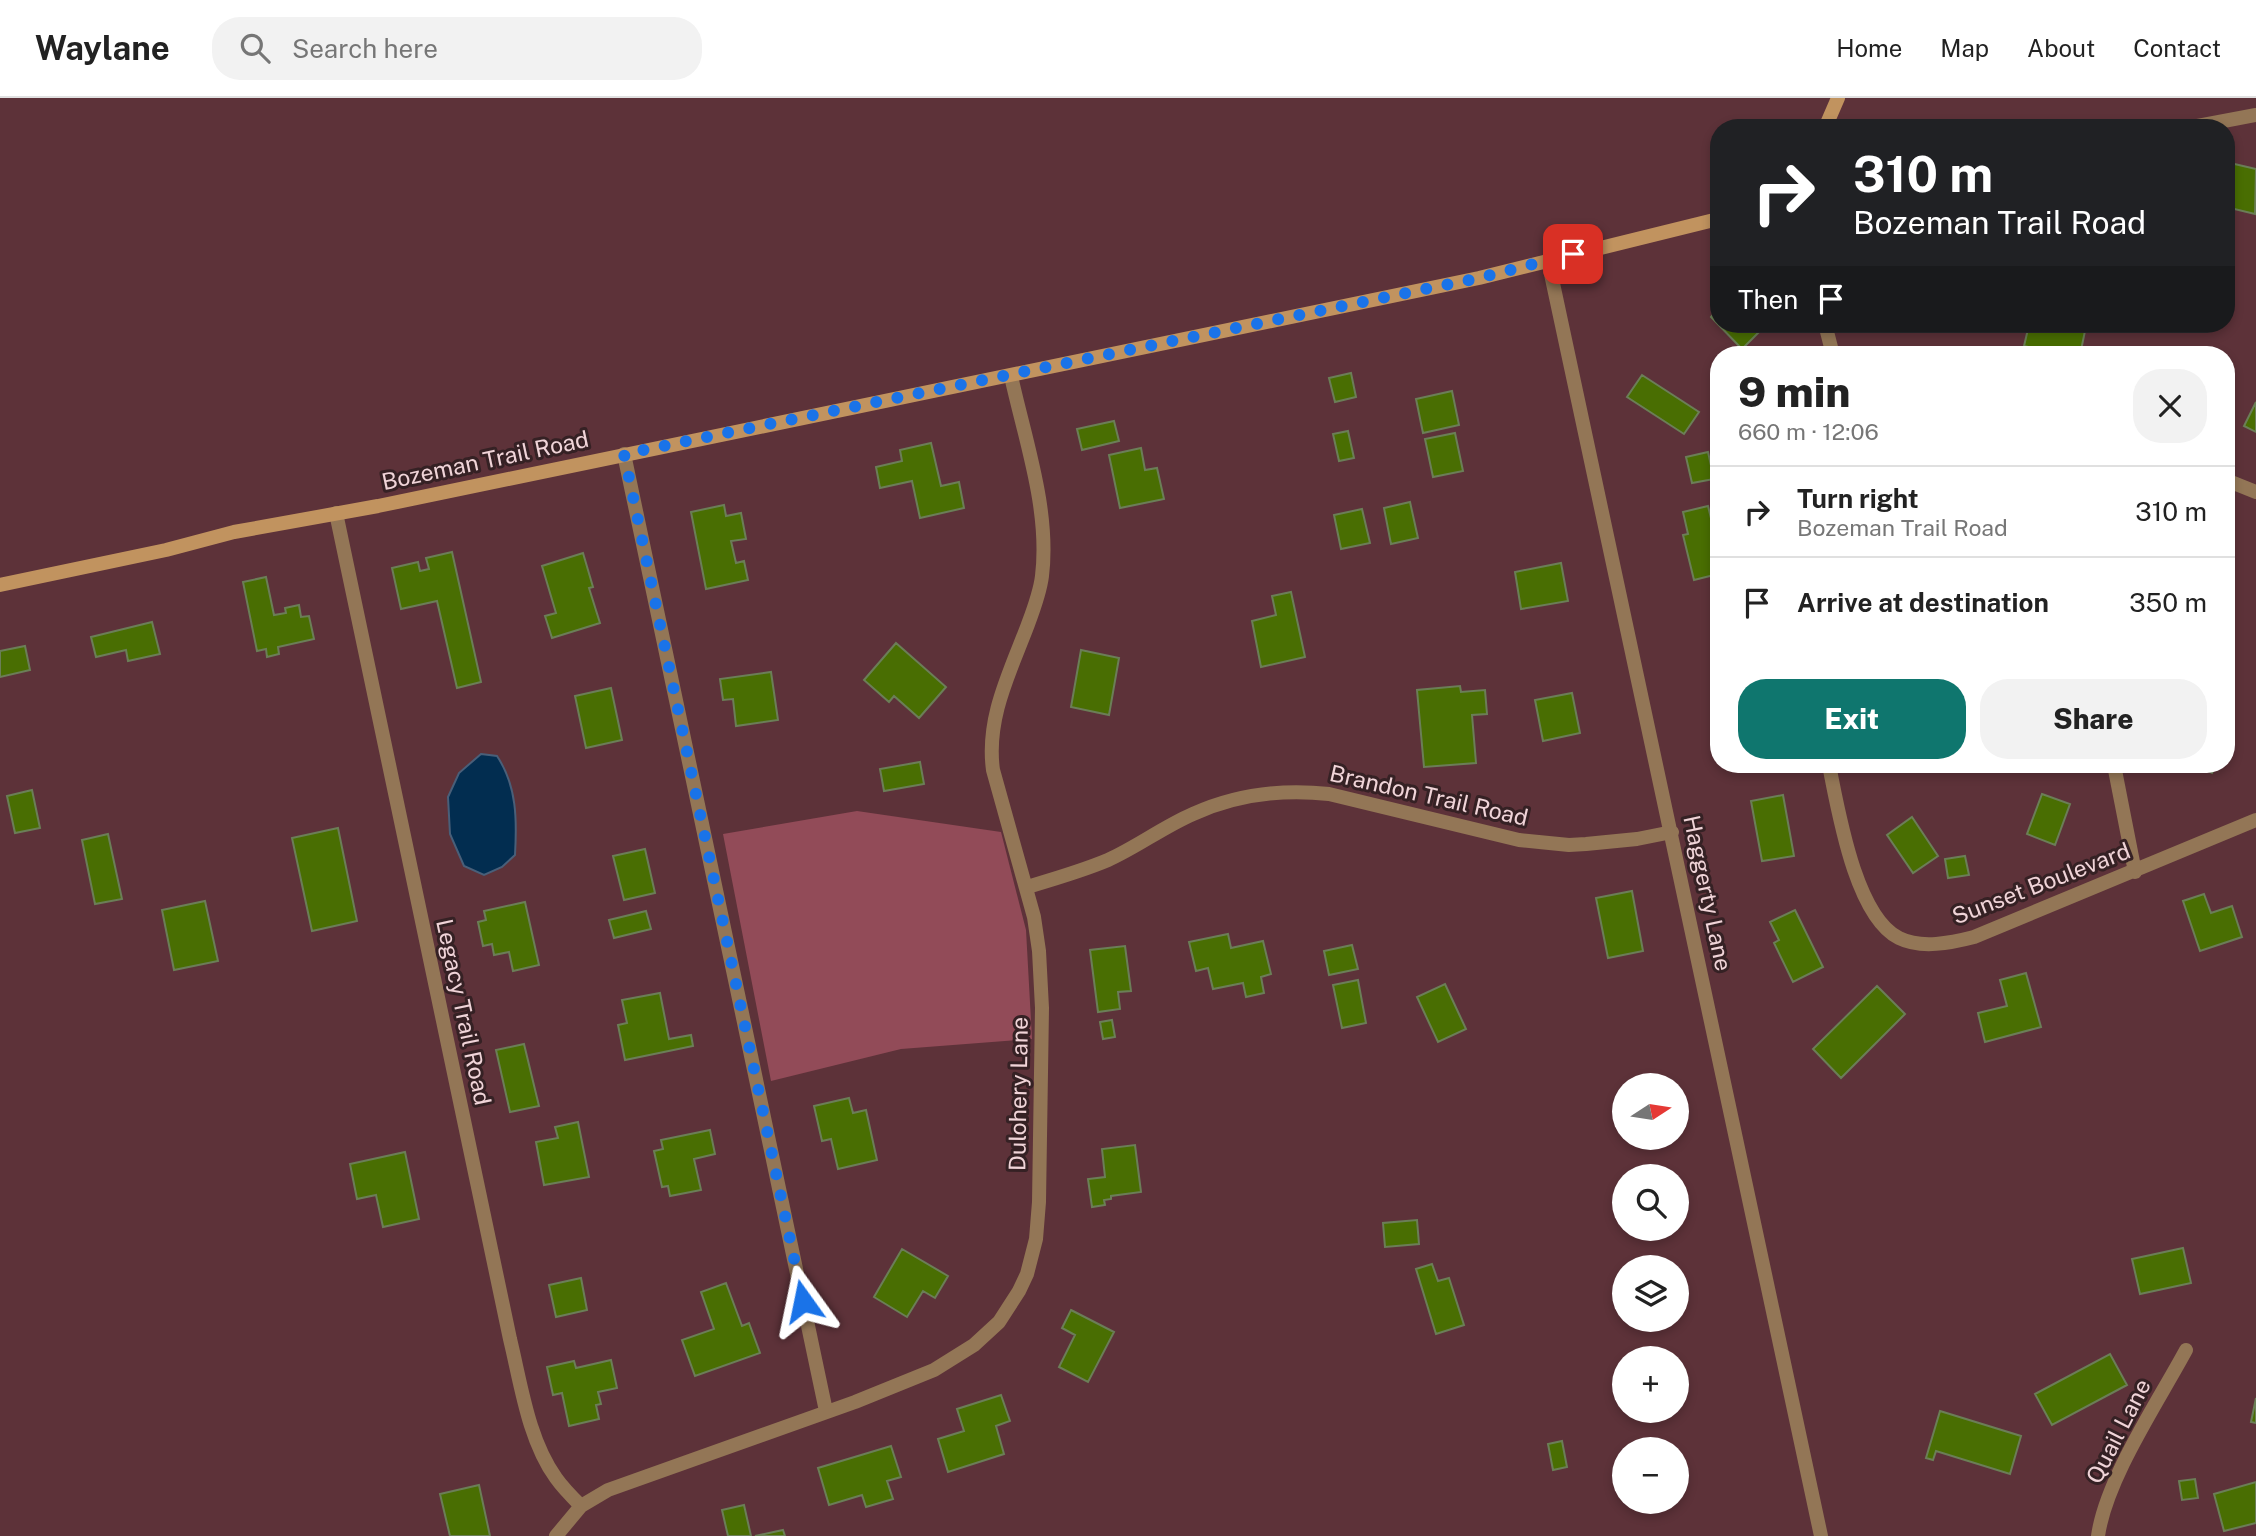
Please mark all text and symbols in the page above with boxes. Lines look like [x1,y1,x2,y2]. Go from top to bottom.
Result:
search box [212,17,702,80]
text: Waylane [35,29,170,67]
icon: search [236,29,274,67]
text: Search here [292,33,438,64]
text: Home [1836,34,1902,62]
text: Map [1940,34,1989,62]
text: About [2027,34,2095,62]
text: Contact [2133,34,2221,62]
text: 310 m [1853,145,1993,203]
icon: right [1738,147,1829,238]
text: Bozeman Trail Road [1853,204,2146,241]
pin [1543,224,1603,284]
icon: arrive [1554,235,1592,273]
icon: arrive [1812,280,1850,318]
text: Then [1738,284,1798,315]
text: 9 min [1738,367,1851,416]
button: close [2133,369,2207,443]
text: 660 m · 12:06 [1738,418,1879,445]
street label: Bozeman Trail Road [379,425,591,495]
text: Turn right [1797,483,1919,514]
icon: right [1738,493,1776,531]
text: 310 m [2135,496,2207,527]
text: Bozeman Trail Road [1797,514,2008,541]
icon: arrive [1738,584,1776,622]
text: Arrive at destination [1797,587,2049,618]
text: 350 m [2129,587,2207,618]
button: Exit [1738,679,1966,759]
button: Share [1980,679,2207,759]
street label: Brandon Trail Road [1327,759,1531,831]
street label: Haggerty Lane [1678,813,1738,973]
street label: Sunset Boulevard [1948,837,2134,929]
street label: Legacy Trail Road [431,916,497,1108]
street label: Dulohery Lane [1003,1017,1033,1171]
north arrow [1612,1073,1689,1150]
map controls [1612,1073,1689,1514]
button: search [1612,1164,1689,1241]
button: layers [1612,1255,1689,1332]
position arrow [766,1264,840,1338]
button: + [1612,1346,1689,1423]
street label: Quail Lane [2080,1374,2156,1488]
button: − [1612,1437,1689,1514]

